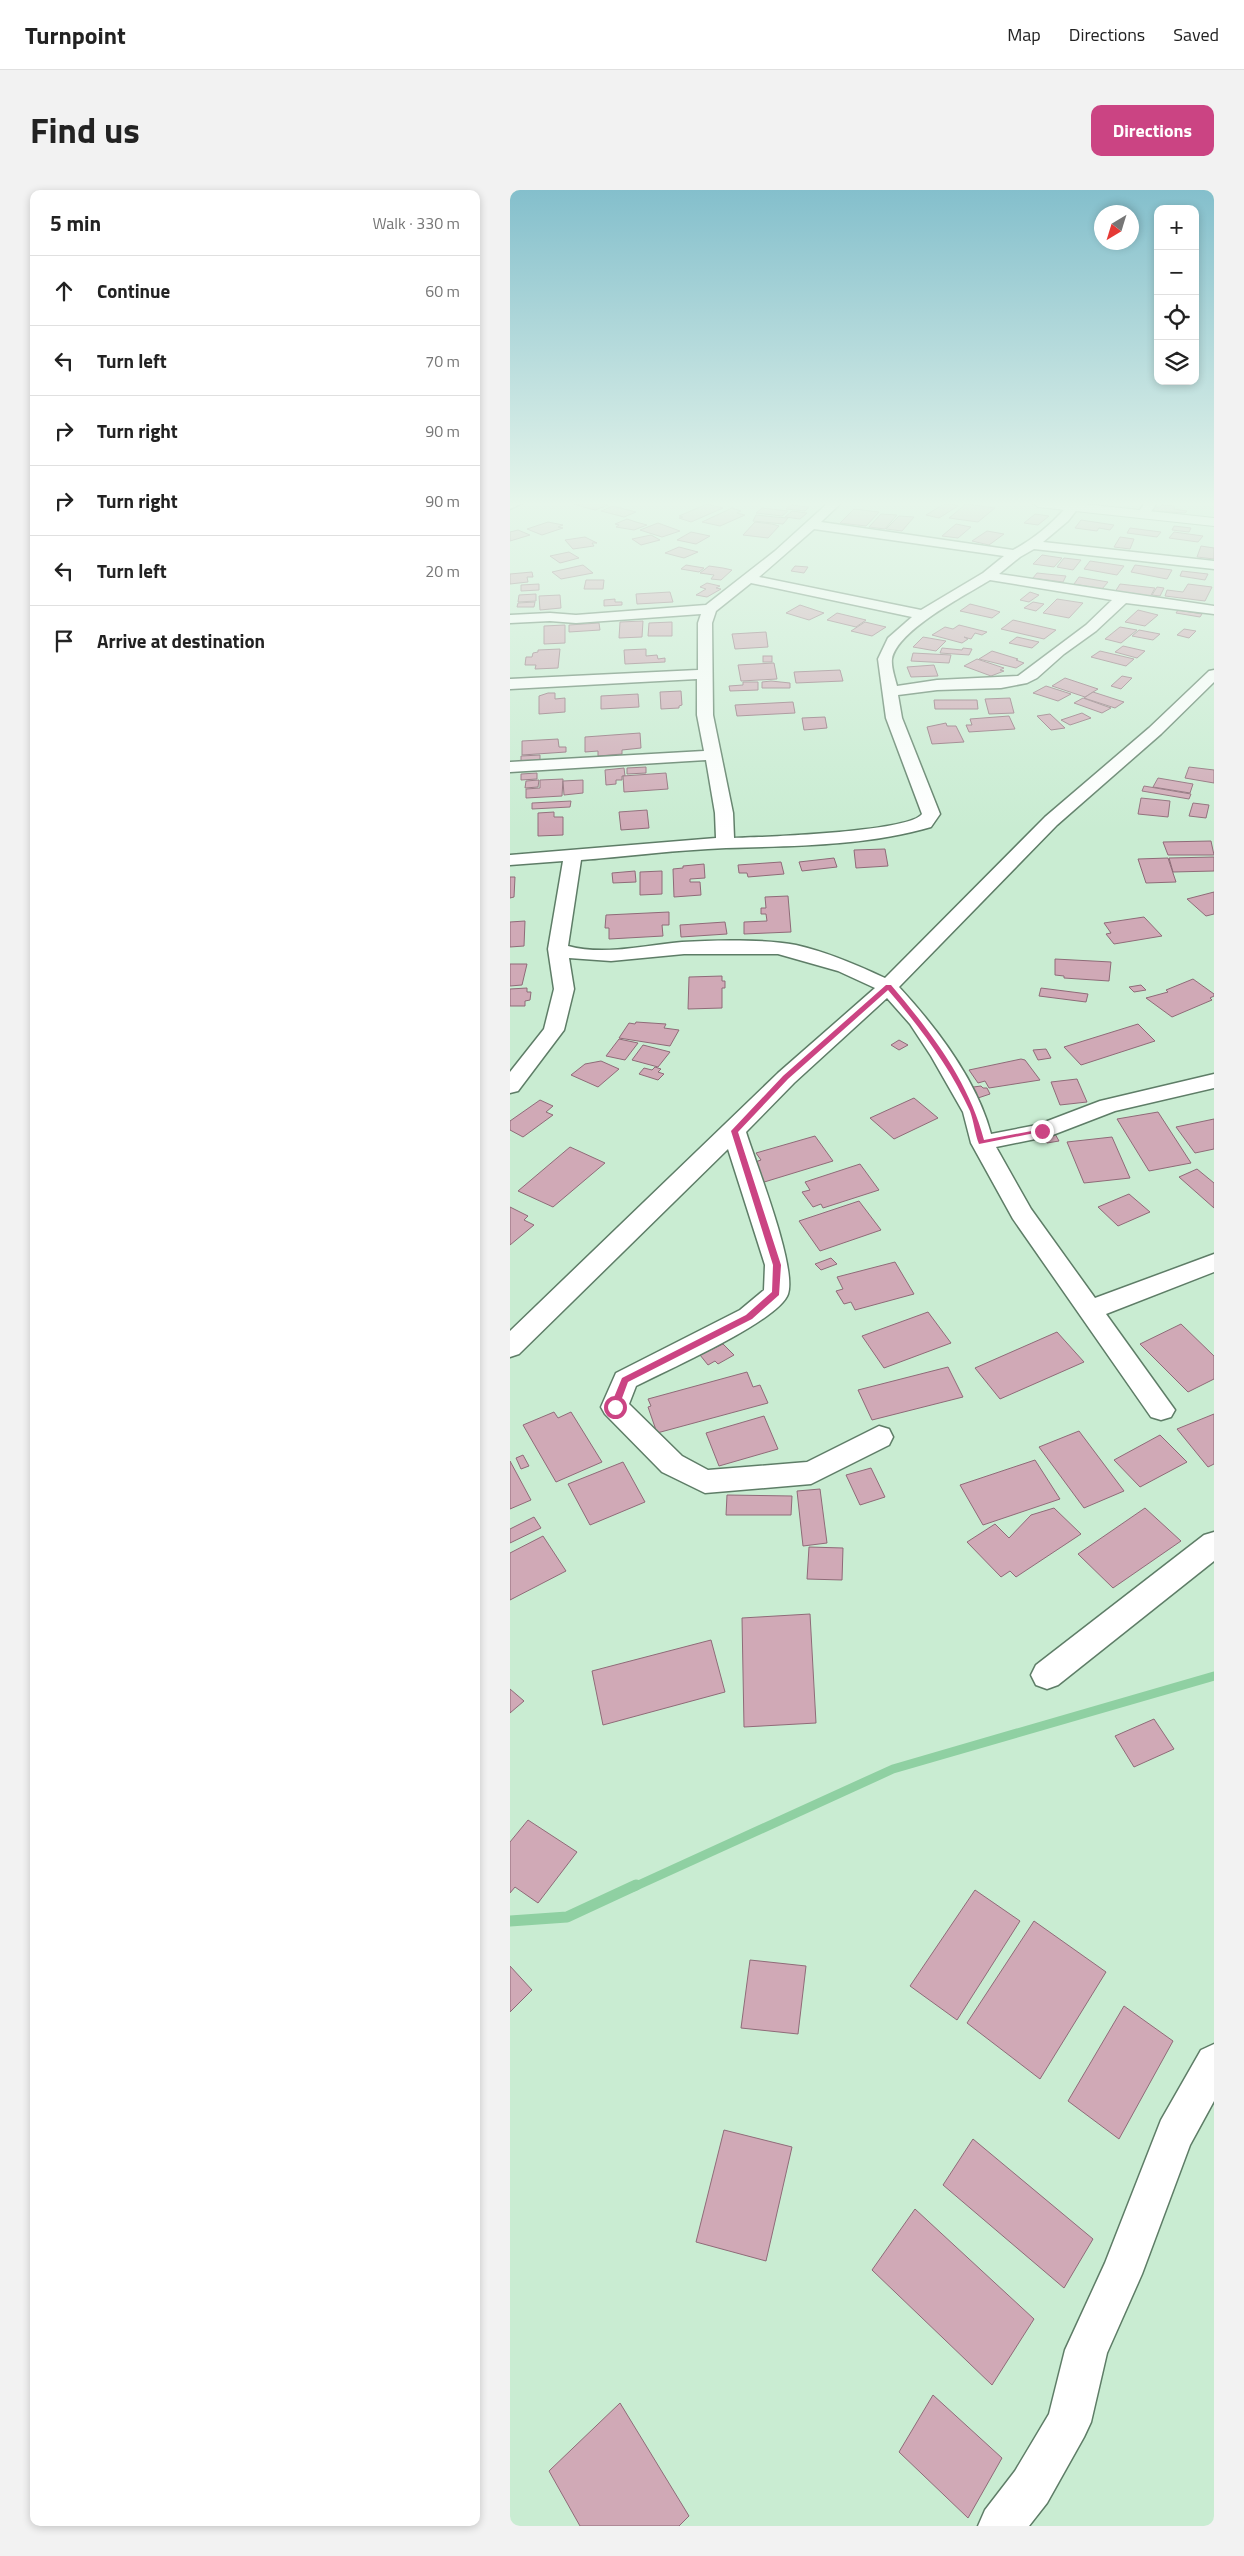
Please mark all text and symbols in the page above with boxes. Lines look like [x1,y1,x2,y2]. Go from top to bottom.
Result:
text: Turnpoint [25,17,126,53]
text: Map [1007,21,1041,48]
text: Directions [1069,21,1145,48]
text: Saved [1173,21,1219,48]
text: Find us [30,103,140,157]
button: Directions [1091,105,1214,156]
north arrow [1094,205,1139,250]
map controls [1154,205,1199,385]
button: + [1154,205,1199,250]
text: 5 min [50,207,101,239]
text: Walk · 330 m [372,211,460,235]
button: − [1154,250,1199,295]
text: Continue [97,276,170,305]
icon: ahead [50,277,78,305]
text: 60 m [425,279,460,303]
button: locate [1154,295,1199,340]
button: layers [1154,340,1199,385]
text: Turn left [97,346,167,375]
icon: left [50,347,78,375]
text: 70 m [425,349,460,373]
text: Turn right [97,416,178,445]
icon: right [50,417,78,445]
text: 90 m [425,419,460,443]
text: Turn right [97,486,178,515]
icon: right [50,487,78,515]
text: 90 m [425,489,460,513]
text: Turn left [97,556,167,585]
icon: left [50,557,78,585]
text: 20 m [425,559,460,583]
text: Arrive at destination [97,626,265,655]
icon: arrive [50,627,78,655]
route end [1031,1120,1054,1143]
route start [604,1396,627,1419]

